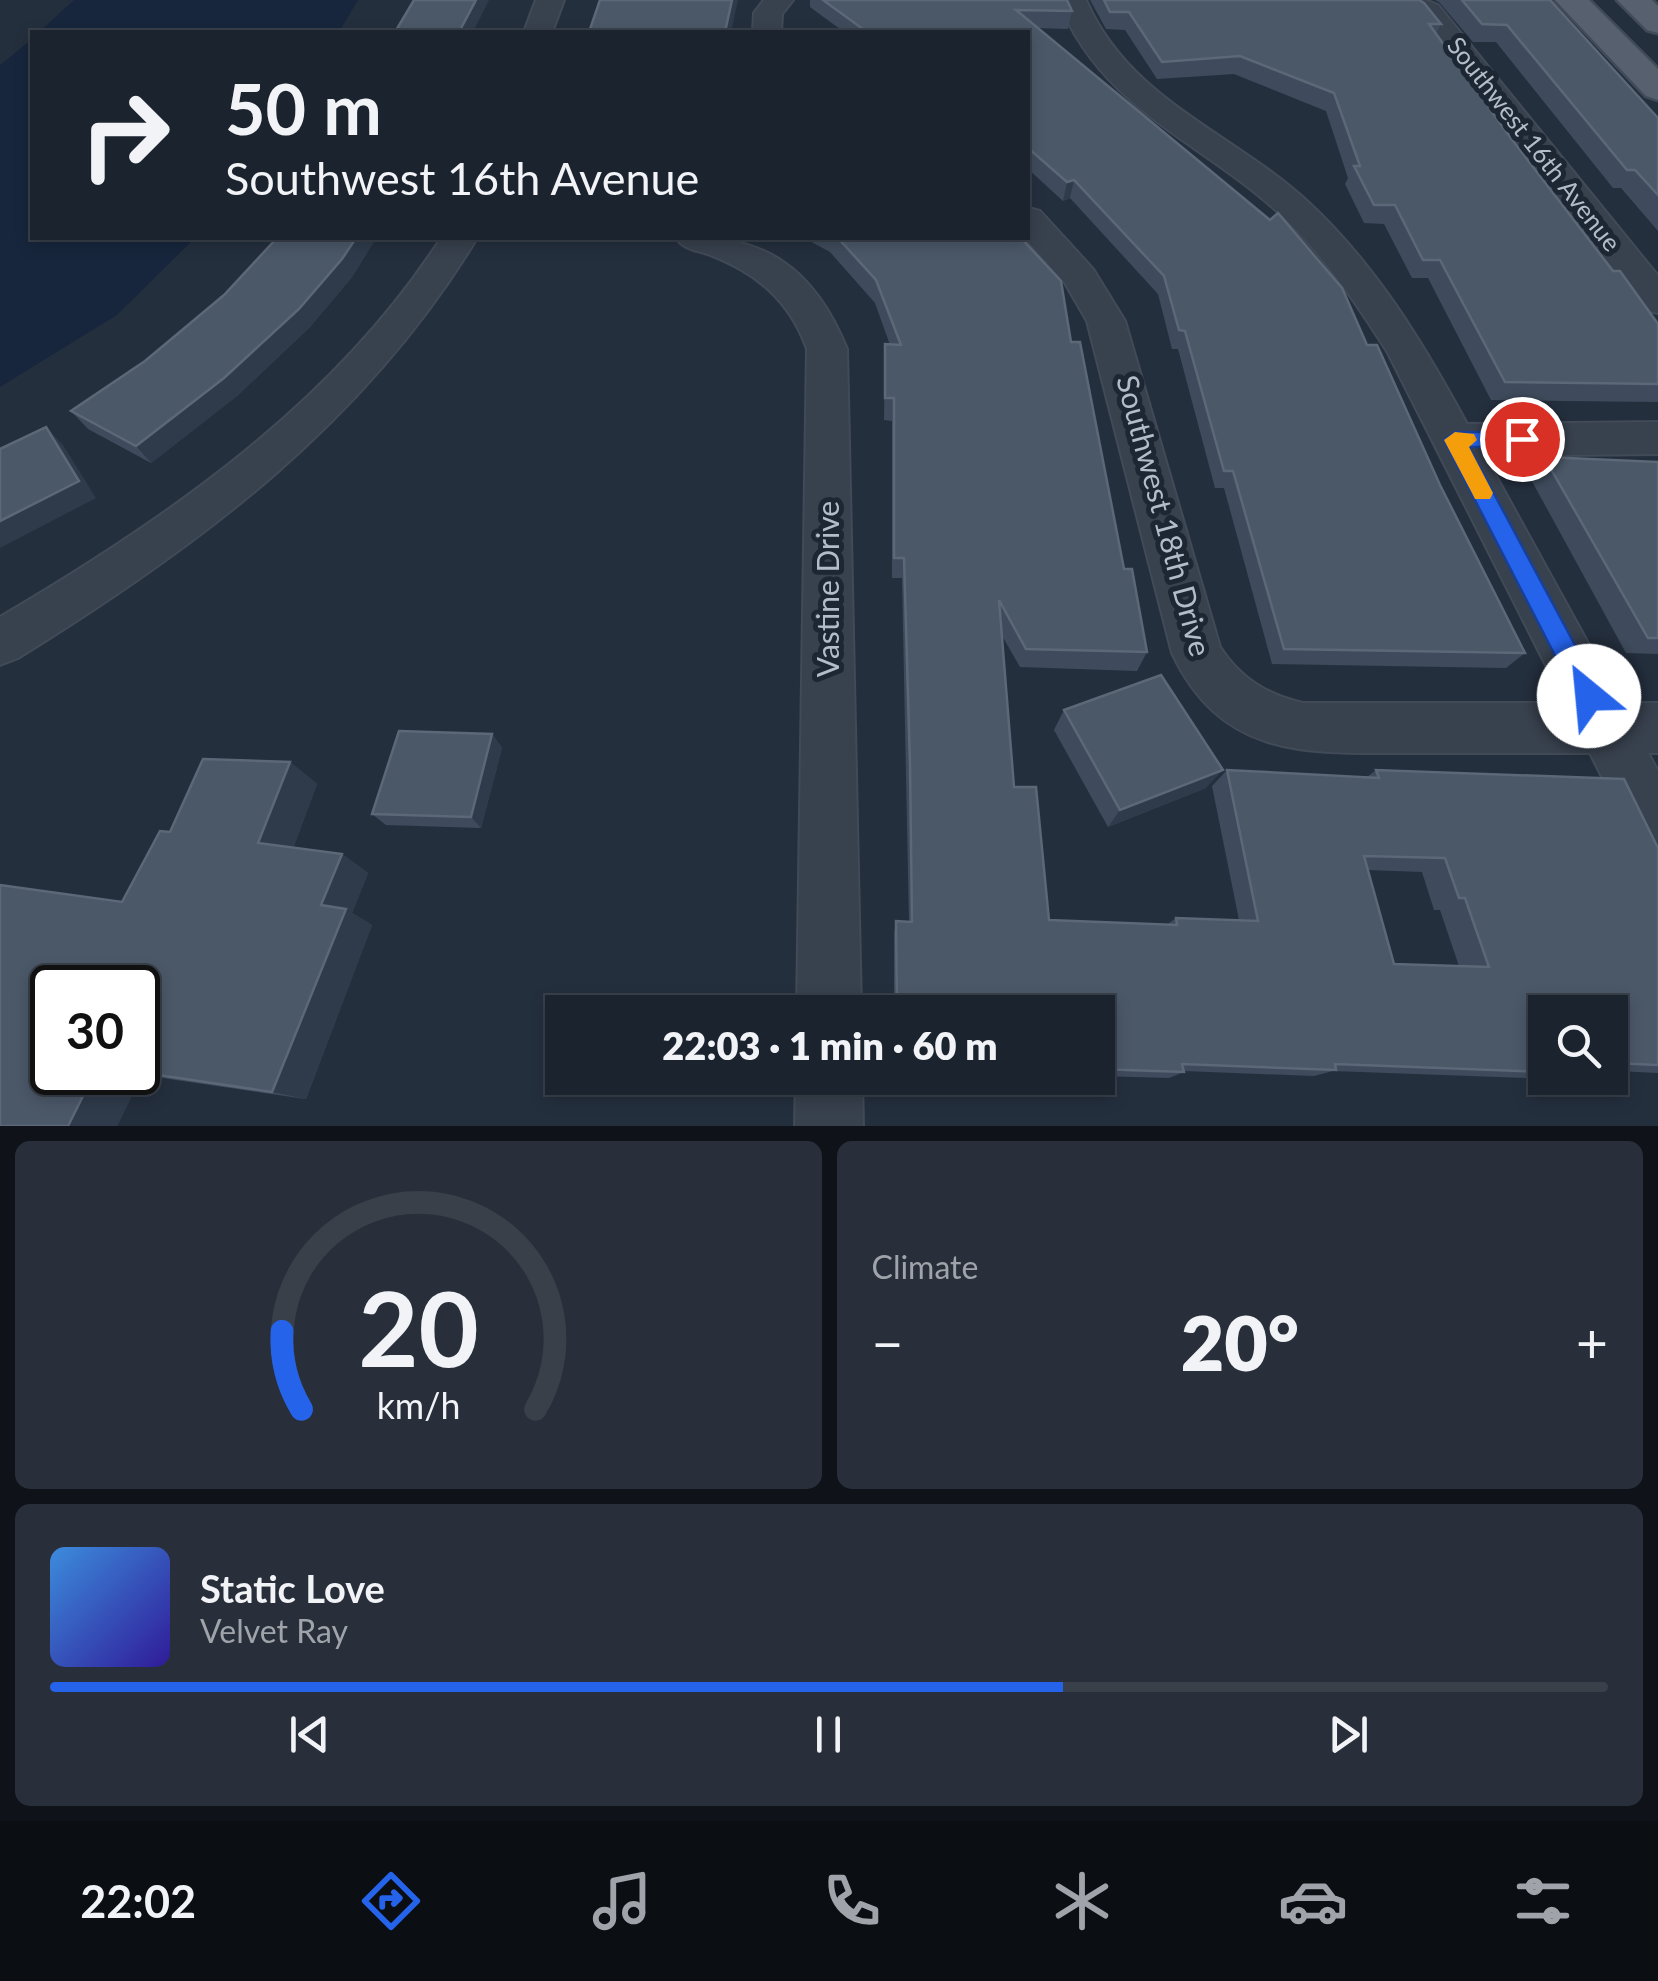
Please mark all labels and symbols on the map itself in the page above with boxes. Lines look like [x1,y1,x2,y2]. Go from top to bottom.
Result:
street label: Southwest 16th Avenue [1442,30,1628,256]
street label: Southwest 18th Drive [1110,371,1220,660]
pin [1480,397,1565,482]
street label: Vastine Drive [809,501,845,677]
position arrow [1537,644,1641,748]
speed limit sign: 30 [30,965,160,1095]

